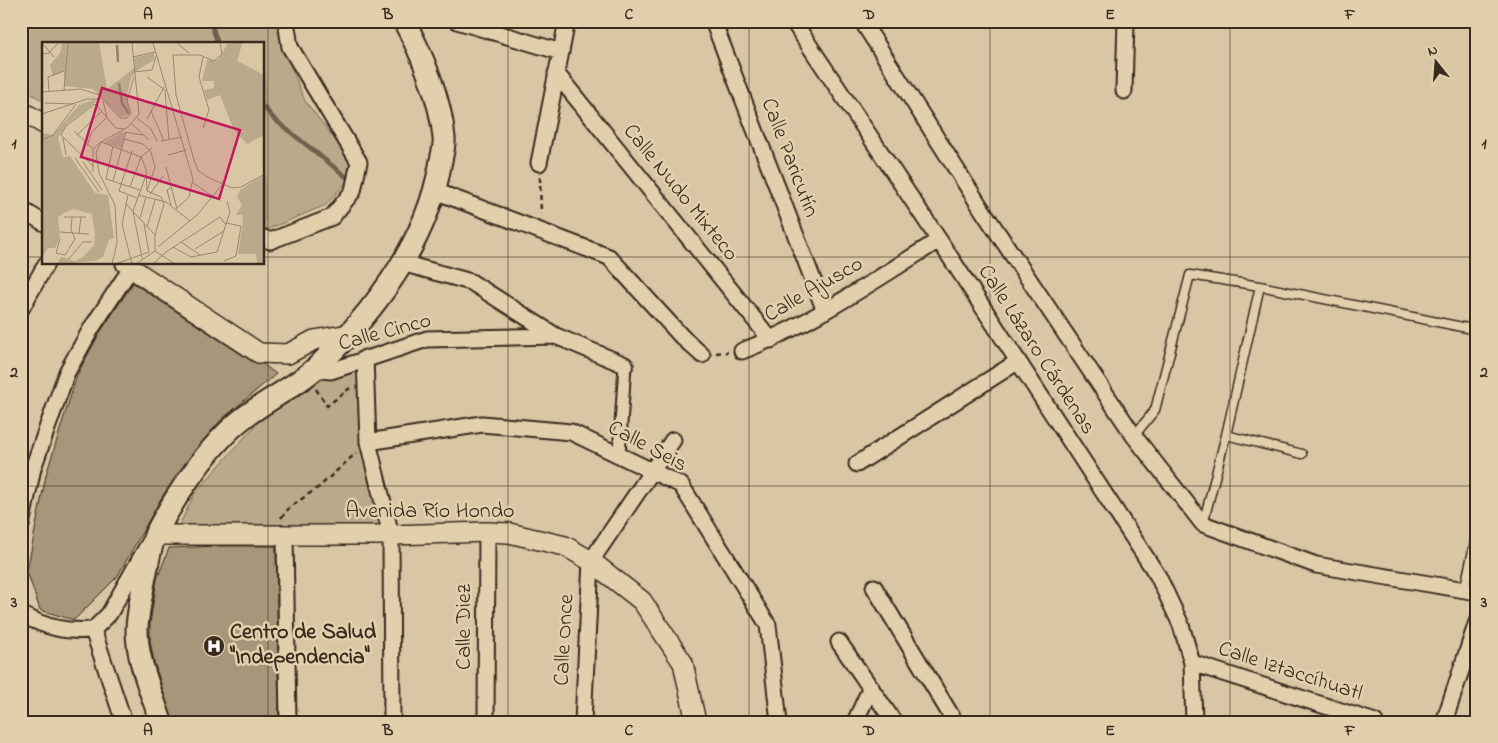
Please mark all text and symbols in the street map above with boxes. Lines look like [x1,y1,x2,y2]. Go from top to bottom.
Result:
text: A [143,3,153,27]
text: B [382,3,394,27]
text: C [625,3,634,27]
text: D [862,3,875,27]
text: E [1105,3,1115,27]
text: F [1344,3,1356,27]
north arrow [1410,38,1460,88]
text: N [1425,40,1440,62]
inset map [42,42,265,265]
street label: Calle Paricutín [752,94,826,222]
street label: Calle Nudo Mixteco [614,117,746,269]
text: 1 [11,132,17,156]
text: 1 [1481,132,1487,156]
street label: Calle Ajusco [759,249,869,331]
street label: Calle Lázaro Cárdenas [969,259,1103,441]
street label: Calle Cinco [335,305,435,361]
text: 2 [9,361,18,385]
text: 2 [1479,361,1488,385]
street label: Calle Seis [602,413,692,481]
street label: Avenida Río Hondo [345,496,515,528]
street label: Calle Diez [449,583,481,670]
text: 3 [10,591,18,615]
text: 3 [1480,591,1488,615]
street label: Calle Once [547,593,583,687]
place label: Centro de Salud "Independencia" [229,617,377,674]
hospital icon: Centro de Salud "Independencia" [202,634,226,658]
street label: Calle Iztaccíhuatl [1214,634,1366,710]
text: A [143,719,153,743]
text: B [382,719,394,743]
text: C [625,719,634,743]
text: D [862,719,875,743]
text: E [1105,719,1115,743]
text: F [1344,719,1356,743]

